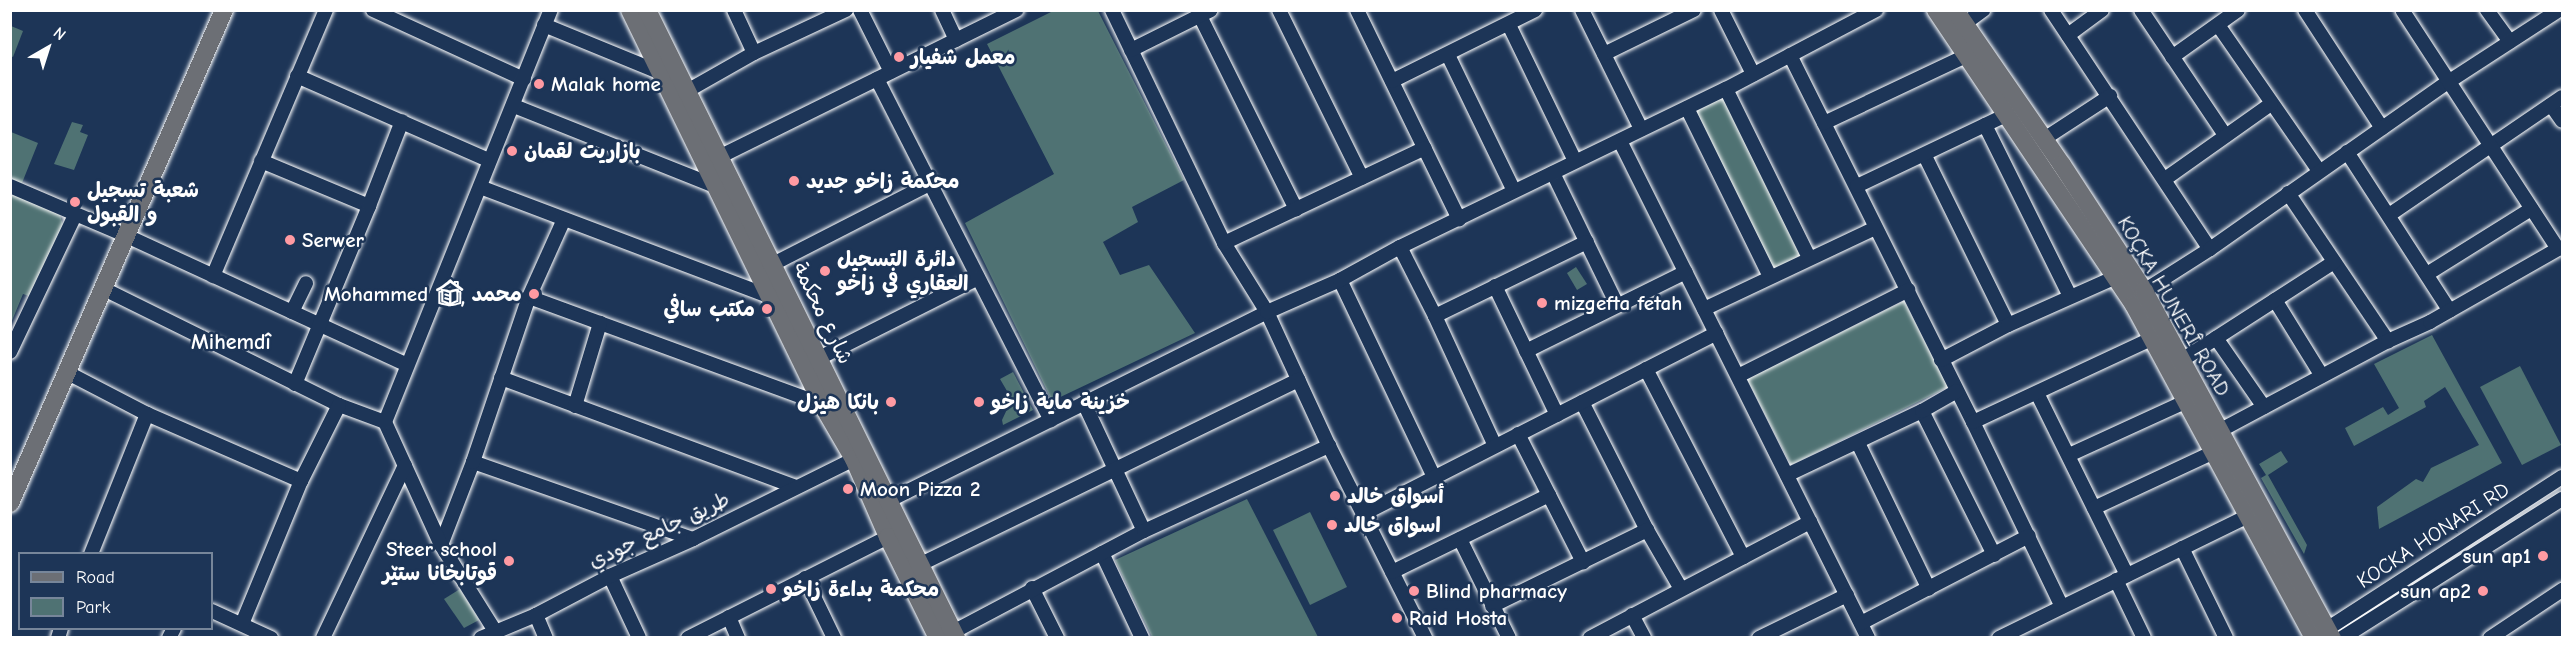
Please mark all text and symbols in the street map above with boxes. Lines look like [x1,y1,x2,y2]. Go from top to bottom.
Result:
north arrow [18,18,78,78]
text: N [50,24,69,44]
place label: معمل شفيار [911,44,1015,70]
marker: معمل شفيار [892,50,906,64]
place label: Malak home [551,71,661,97]
marker: Malak home [532,77,546,91]
place label: بازاريت لقمان [524,138,641,164]
marker: بازاريت لقمان [505,144,519,158]
place label: محكمة زاخو جديد [806,168,960,194]
marker: محكمة زاخو جديد [787,174,801,188]
place label: شعبة تسجيل و القبول [87,177,199,227]
marker: شعبة تسجيل و القبول [68,195,82,209]
street label: KOÇKA HUNERÎ ROAD [2112,212,2236,400]
place label: Serwer [302,227,364,253]
marker: Serwer [283,233,297,247]
place label: دائرة التسجيل العقاري في زاخو [837,246,968,296]
street label: شارع محكمة [787,258,859,368]
marker: دائرة التسجيل العقاري في زاخو [818,264,832,278]
place label: Mohammed 🏠 محمد [324,281,522,307]
marker: Mohammed 🏠 محمد [527,287,541,301]
place label: mizgefta fetah [1554,290,1682,316]
place label: مكتب سافي [664,296,755,322]
marker: mizgefta fetah [1535,296,1549,310]
marker: مكتب سافي [760,302,774,316]
district label: Mihemdî [191,330,271,356]
place label: بانکا هیزل [797,389,879,415]
place label: خزينة ماية زاخو [991,389,1130,415]
marker: بانکا هیزل [884,395,898,409]
marker: خزينة ماية زاخو [972,395,986,409]
place label: Moon Pizza 2 [860,476,980,502]
street label: KOCKA HONARI RD [2352,476,2514,594]
marker: Moon Pizza 2 [841,482,855,496]
place label: أسواق خالد [1347,483,1444,509]
street label: طريق جامع جودي [584,486,734,574]
marker: أسواق خالد [1328,489,1342,503]
place label: اسواق خالد [1344,512,1441,538]
marker: اسواق خالد [1325,518,1339,532]
place label: Steer school قوتابخانا ستێر [382,536,497,586]
place label: sun ap1 [2462,543,2531,569]
marker: sun ap1 [2536,549,2550,563]
legend [18,552,213,630]
marker: Steer school قوتابخانا ستێر [502,554,516,568]
text: Road [76,567,115,588]
place label: محكمة بداءة زاخو [783,576,939,602]
place label: Blind pharmacy [1426,578,1567,604]
place label: sun ap2 [2400,578,2471,604]
marker: محكمة بداءة زاخو [764,582,778,596]
marker: Blind pharmacy [1407,584,1421,598]
marker: sun ap2 [2476,584,2490,598]
text: Park [76,597,110,618]
place label: Raid Hosta [1409,605,1507,631]
marker: Raid Hosta [1390,611,1404,625]

